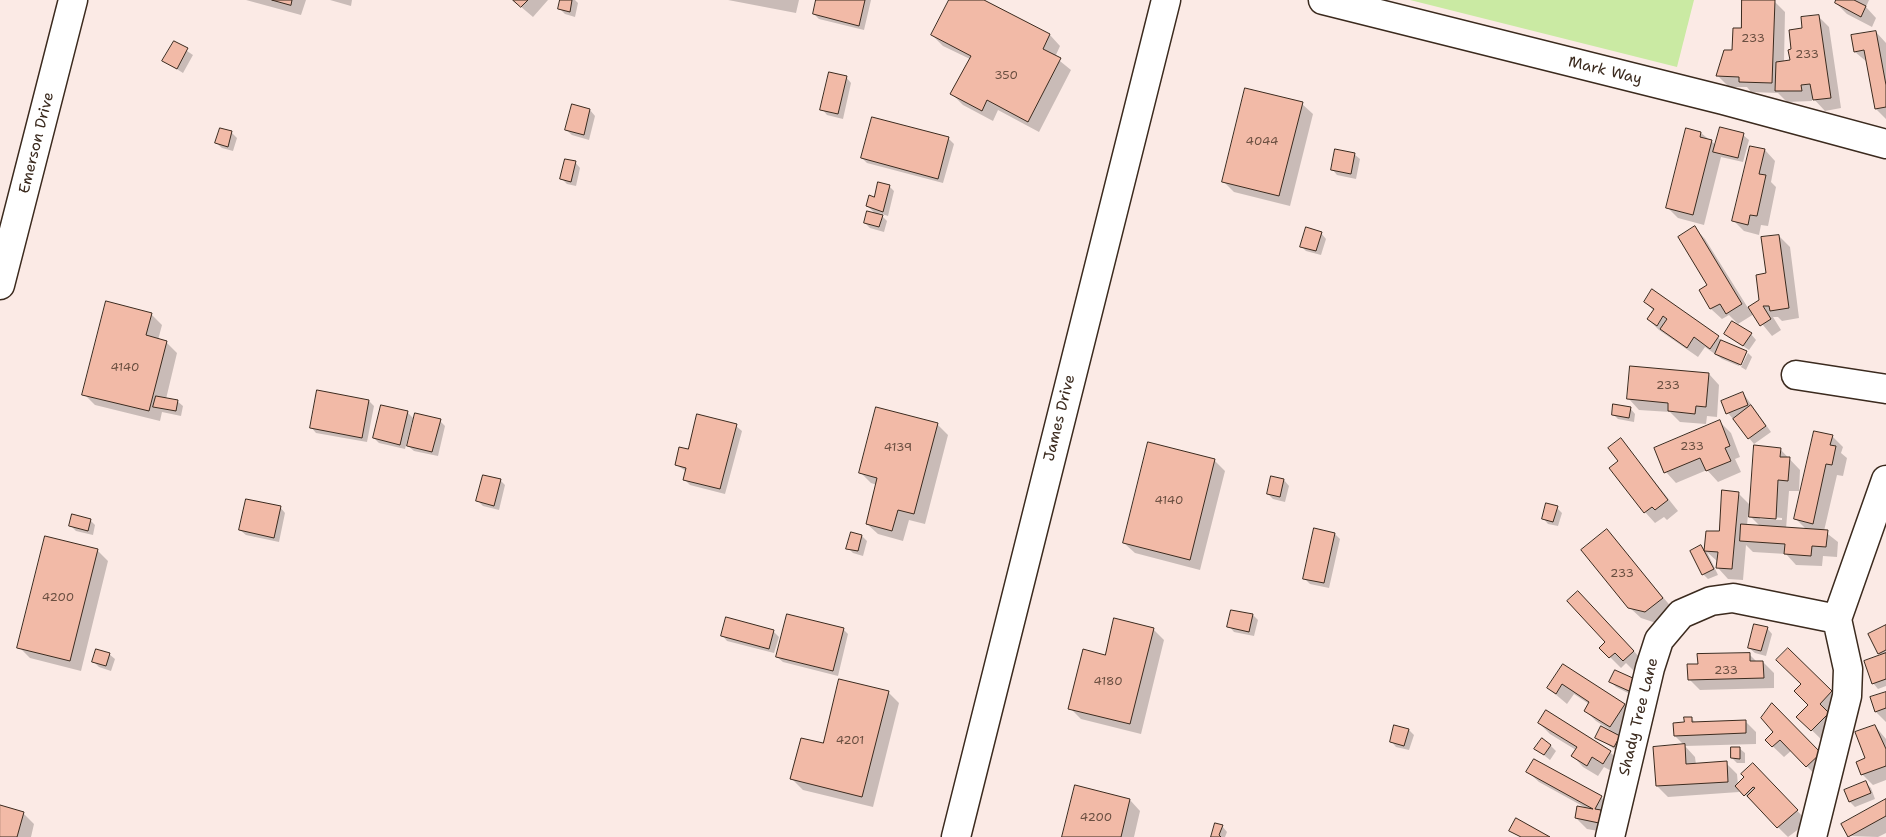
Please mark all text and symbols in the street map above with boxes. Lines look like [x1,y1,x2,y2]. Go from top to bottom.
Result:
house number: 233 [1741,32,1765,46]
house number: 233 [1795,48,1819,62]
street label: Mark Way [1566,53,1644,89]
house number: 350 [994,69,1018,83]
street label: Emerson Drive [16,90,58,196]
house number: 4044 [1246,135,1278,149]
house number: 4140 [111,361,139,375]
street label: James Drive [1041,373,1079,463]
house number: 233 [1656,379,1680,393]
house number: 233 [1680,440,1704,454]
house number: 4139 [884,441,912,455]
house number: 4140 [1155,494,1183,508]
house number: 233 [1610,567,1634,581]
house number: 4200 [42,591,74,605]
street label: Shady Tree Lane [1616,656,1662,778]
house number: 233 [1714,664,1738,678]
house number: 4180 [1093,675,1123,689]
house number: 4201 [836,734,864,748]
house number: 4200 [1080,811,1112,825]

